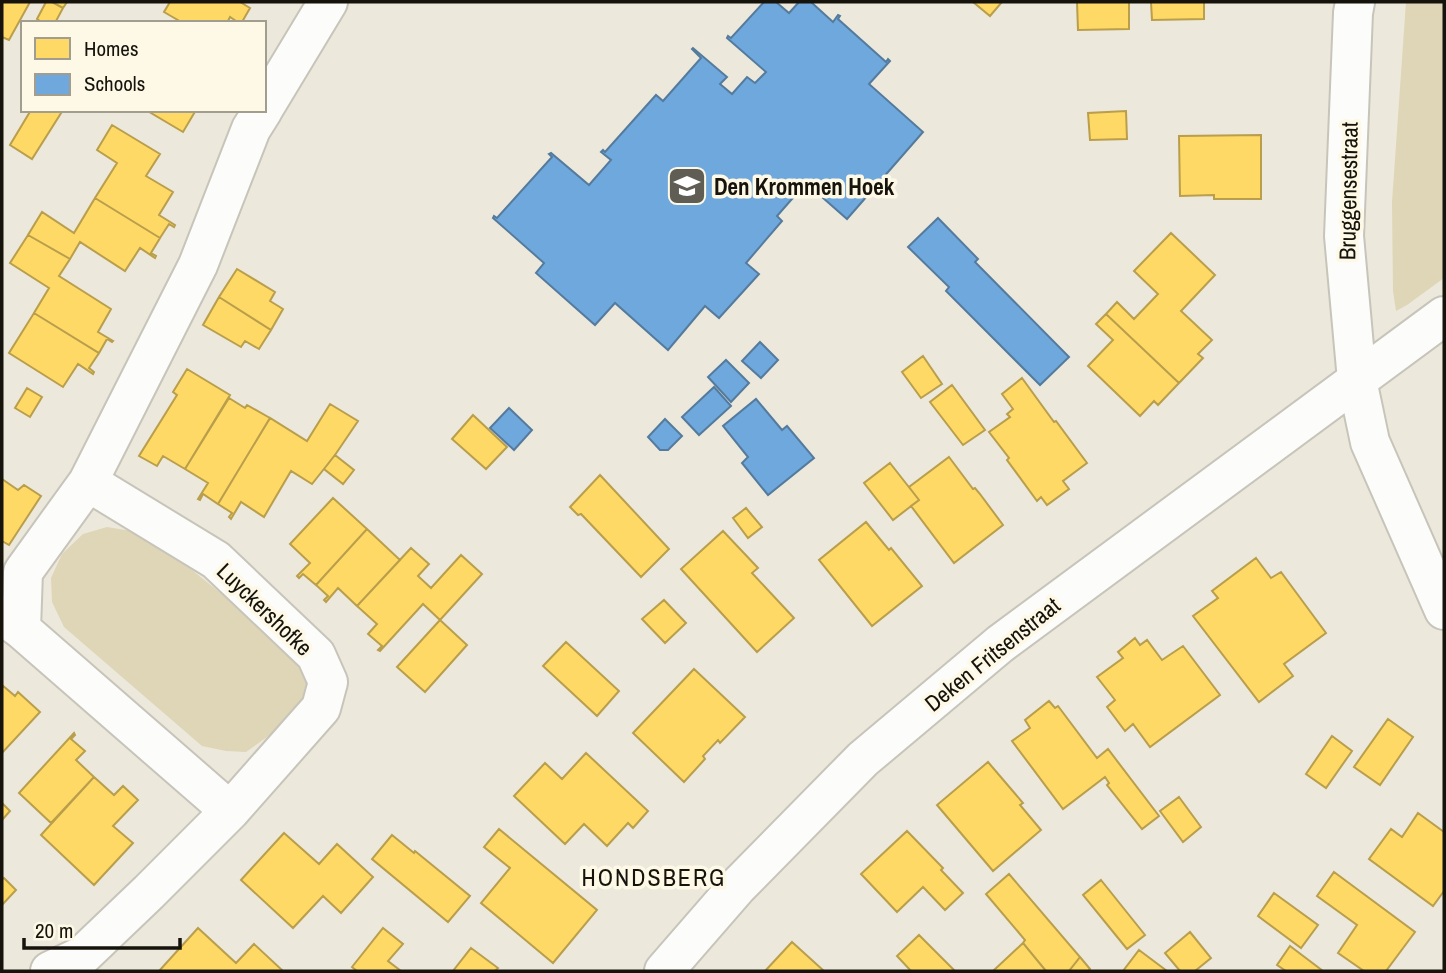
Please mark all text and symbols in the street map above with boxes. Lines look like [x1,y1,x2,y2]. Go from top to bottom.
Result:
legend [21,21,266,112]
text: Homes [84,34,139,63]
text: Schools [84,69,145,98]
street label: Bruggensestraat [1331,122,1365,260]
school or university icon: Den Krommen Hoek [666,165,708,207]
place label: Den Krommen Hoek [714,171,895,202]
street label: Luyckershofke [210,556,320,662]
street label: Deken Fritsenstraat [918,590,1066,718]
district label: HONDSBERG [582,861,726,893]
scale bar [24,906,180,950]
text: 20 m [35,916,73,945]

